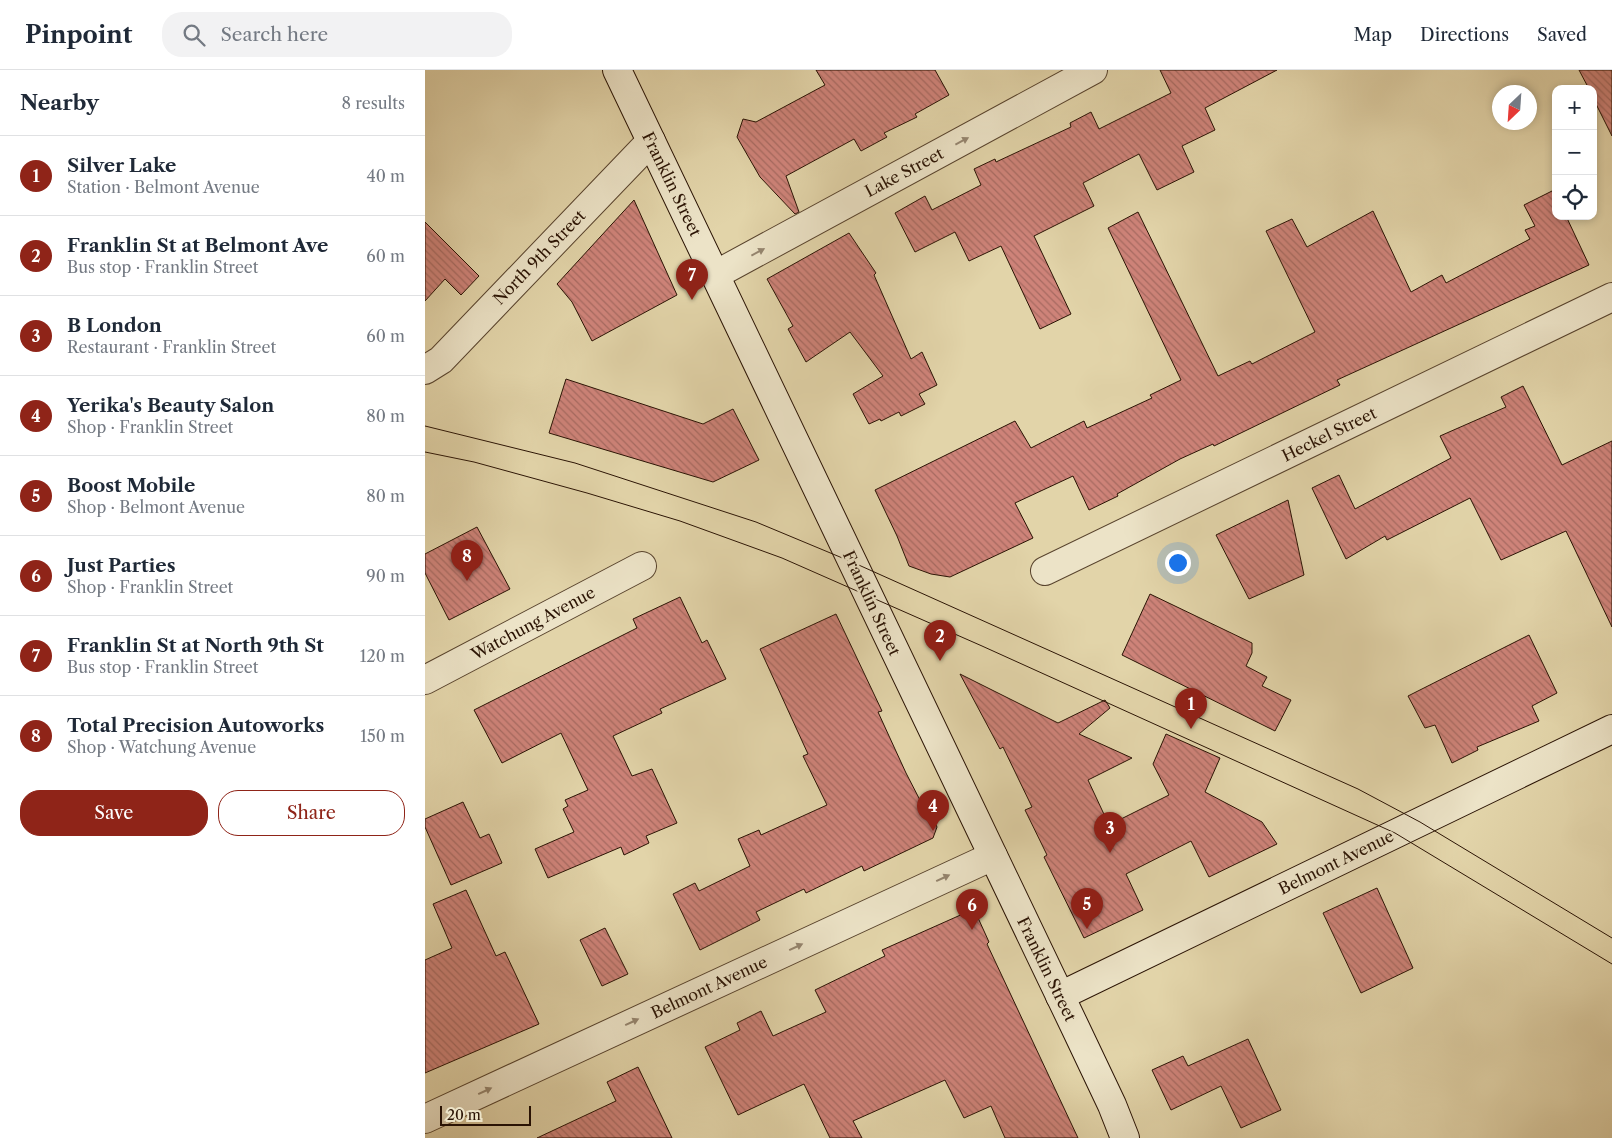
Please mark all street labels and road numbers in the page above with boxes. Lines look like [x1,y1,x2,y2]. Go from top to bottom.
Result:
street label: Franklin Street [638,128,706,240]
street label: Lake Street [861,143,947,201]
street label: North 9th Street [489,205,589,309]
street label: Heckel Street [1278,402,1380,465]
street label: Franklin Street [839,547,905,659]
street label: Watchung Avenue [467,582,598,665]
street label: Belmont Avenue [1275,825,1397,899]
street label: Franklin Street [1013,913,1081,1025]
street label: Belmont Avenue [648,951,770,1023]

